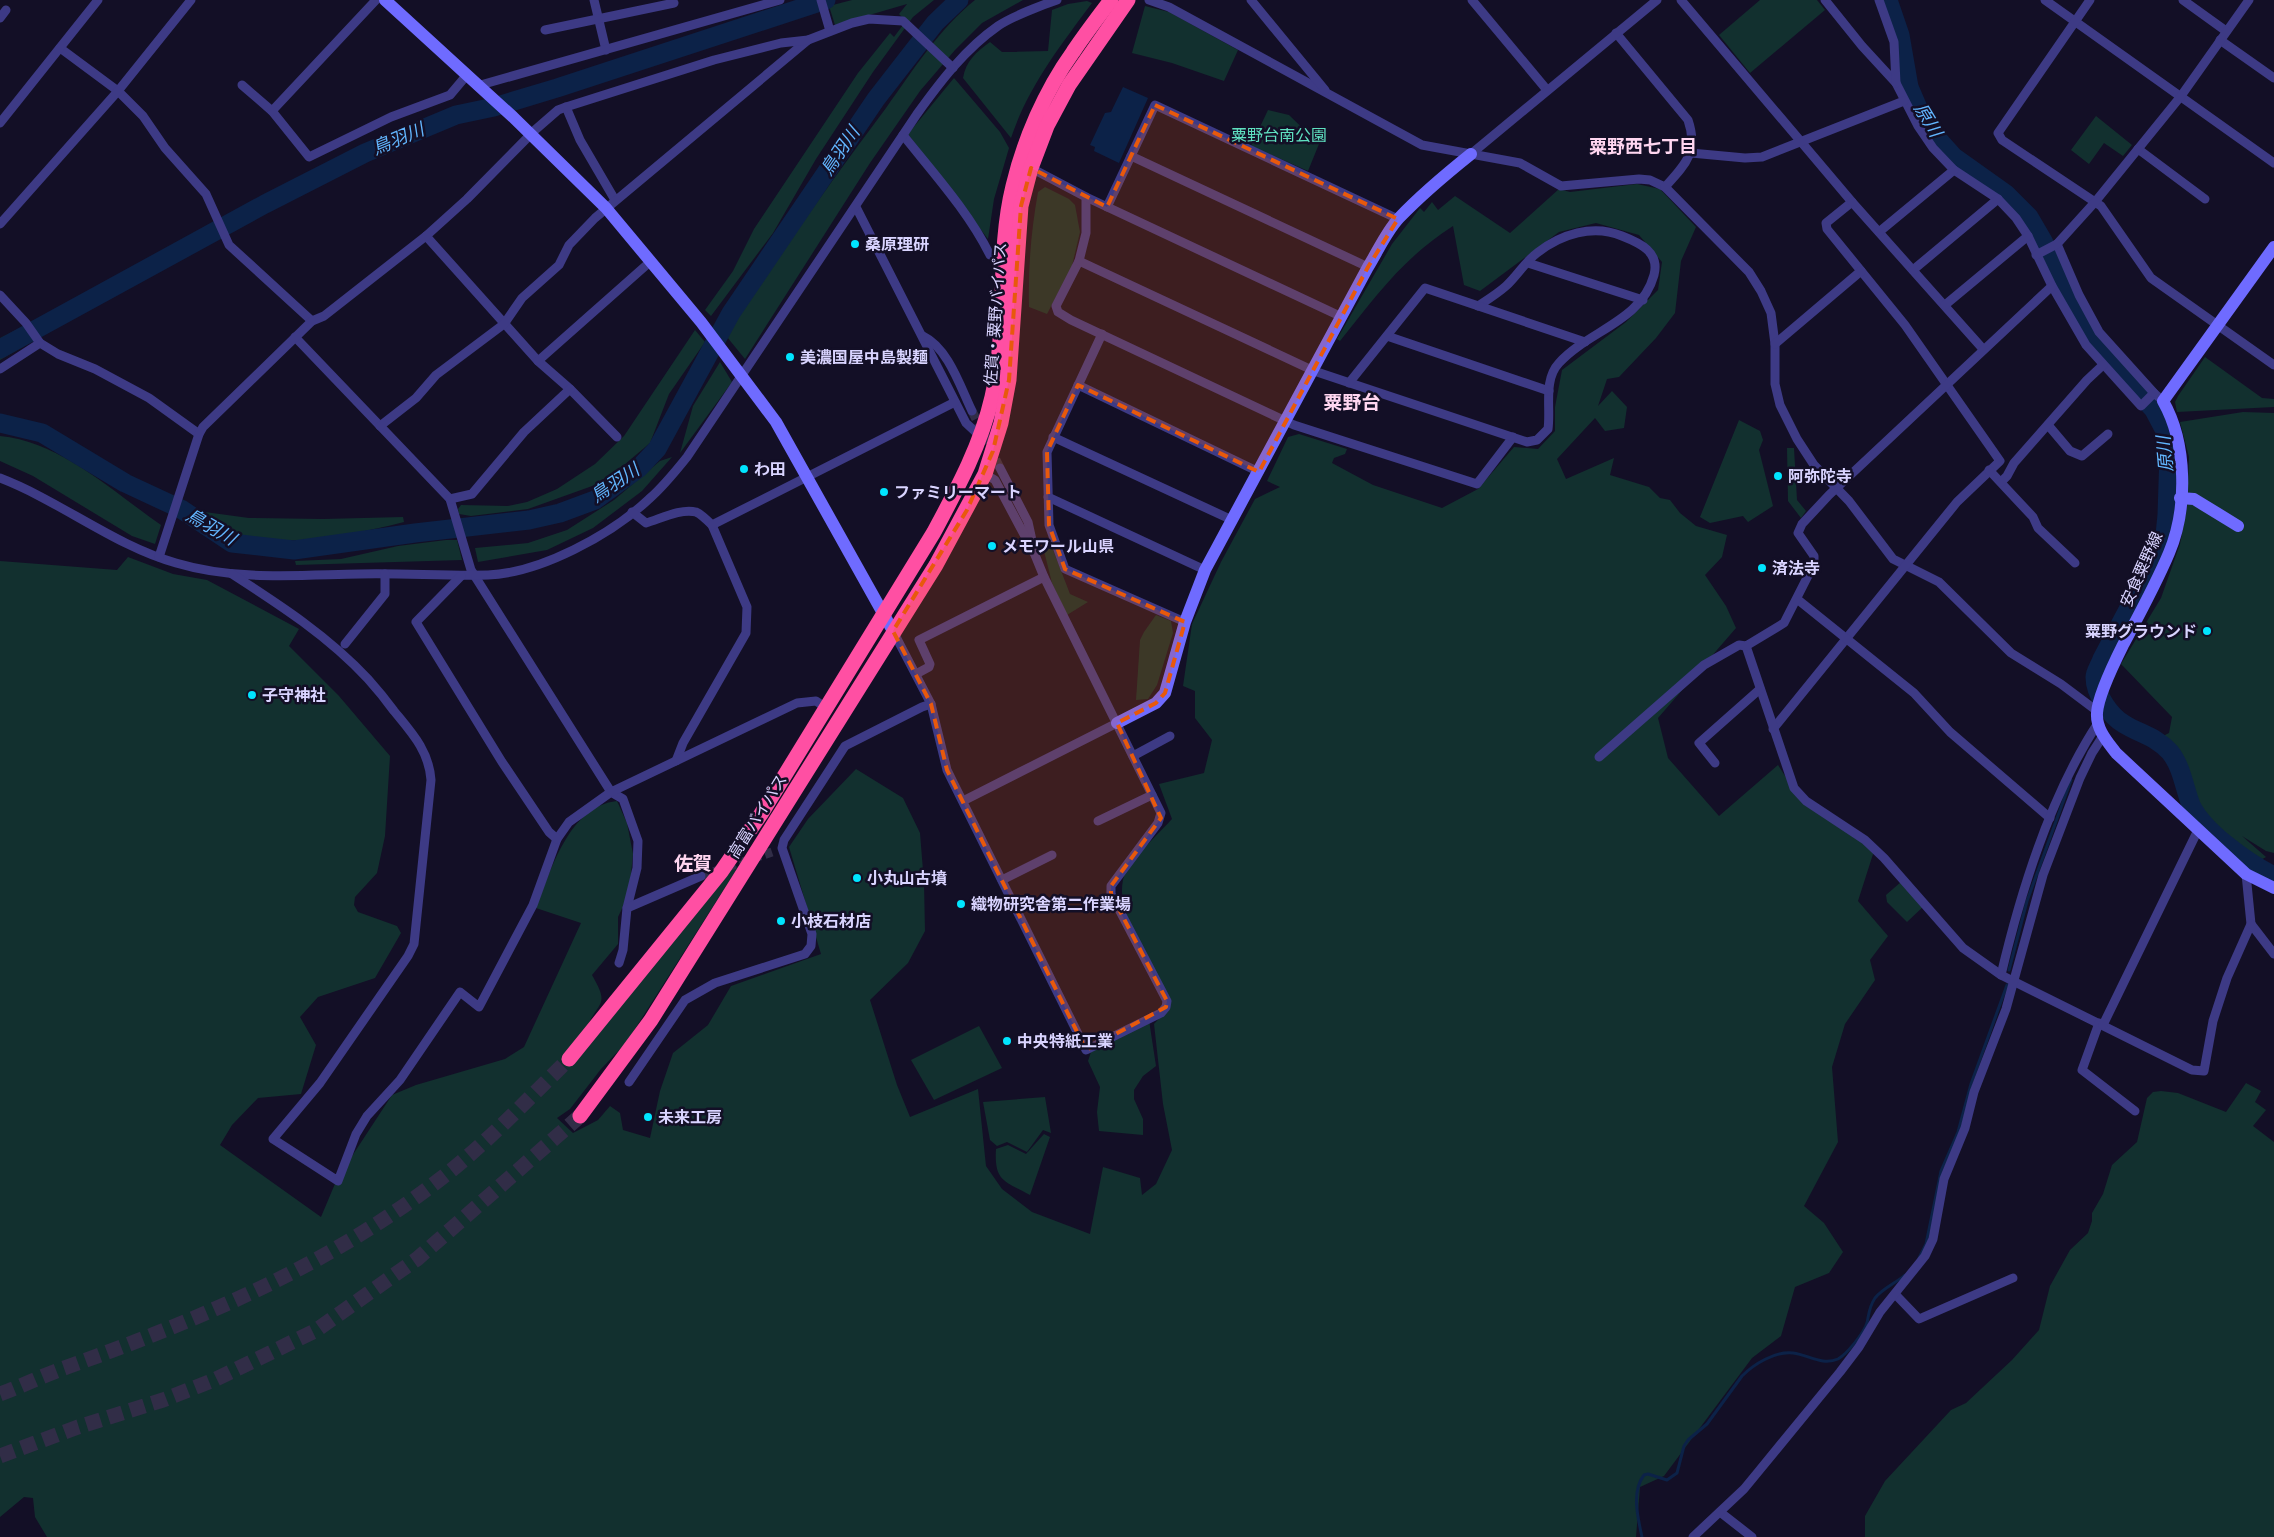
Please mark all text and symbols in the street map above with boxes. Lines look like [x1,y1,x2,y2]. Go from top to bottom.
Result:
water label: 原川 [1909,98,1949,143]
water label: 鳥羽川 [368,116,429,160]
water label: 鳥羽川 [814,120,865,180]
park label: 粟野台南公園 [1231,124,1327,146]
district label: 粟野西七丁目 [1589,134,1697,158]
place label: 桑原理研 [865,233,929,255]
marker: 桑原理研 [849,238,861,250]
street label: 佐賀・粟野バイパス [979,242,1011,386]
place label: 美濃国屋中島製麺 [800,346,928,368]
marker: 美濃国屋中島製麺 [784,351,796,363]
district label: 粟野台 [1323,389,1381,415]
water label: 原川 [2150,433,2178,473]
water label: 鳥羽川 [585,456,645,507]
place label: わ田 [754,458,786,480]
marker: わ田 [738,463,750,475]
place label: 阿弥陀寺 [1788,465,1852,487]
marker: 阿弥陀寺 [1772,470,1784,482]
place label: ファミリーマート [894,481,1022,503]
marker: ファミリーマート [878,486,890,498]
water label: 鳥羽川 [182,502,243,551]
street label: 安食粟野線 [2115,528,2167,610]
place label: メモワール山県 [1002,535,1114,557]
marker: メモワール山県 [986,540,998,552]
place label: 済法寺 [1772,557,1820,579]
marker: 済法寺 [1756,562,1768,574]
place label: 粟野グラウンド [2085,620,2197,642]
marker: 粟野グラウンド [2201,625,2213,637]
place label: 子守神社 [262,684,326,706]
marker: 子守神社 [246,689,258,701]
street label: 高富バイパス [722,770,792,862]
district label: 佐賀 [674,850,712,876]
place label: 小丸山古墳 [867,867,947,889]
marker: 小丸山古墳 [851,872,863,884]
place label: 織物研究舎第二作業場 [971,893,1131,915]
marker: 織物研究舎第二作業場 [955,898,967,910]
place label: 小枝石材店 [791,910,871,932]
marker: 小枝石材店 [775,915,787,927]
place label: 中央特紙工業 [1017,1030,1113,1052]
marker: 中央特紙工業 [1001,1035,1013,1047]
place label: 未来工房 [658,1106,722,1128]
marker: 未来工房 [642,1111,654,1123]

